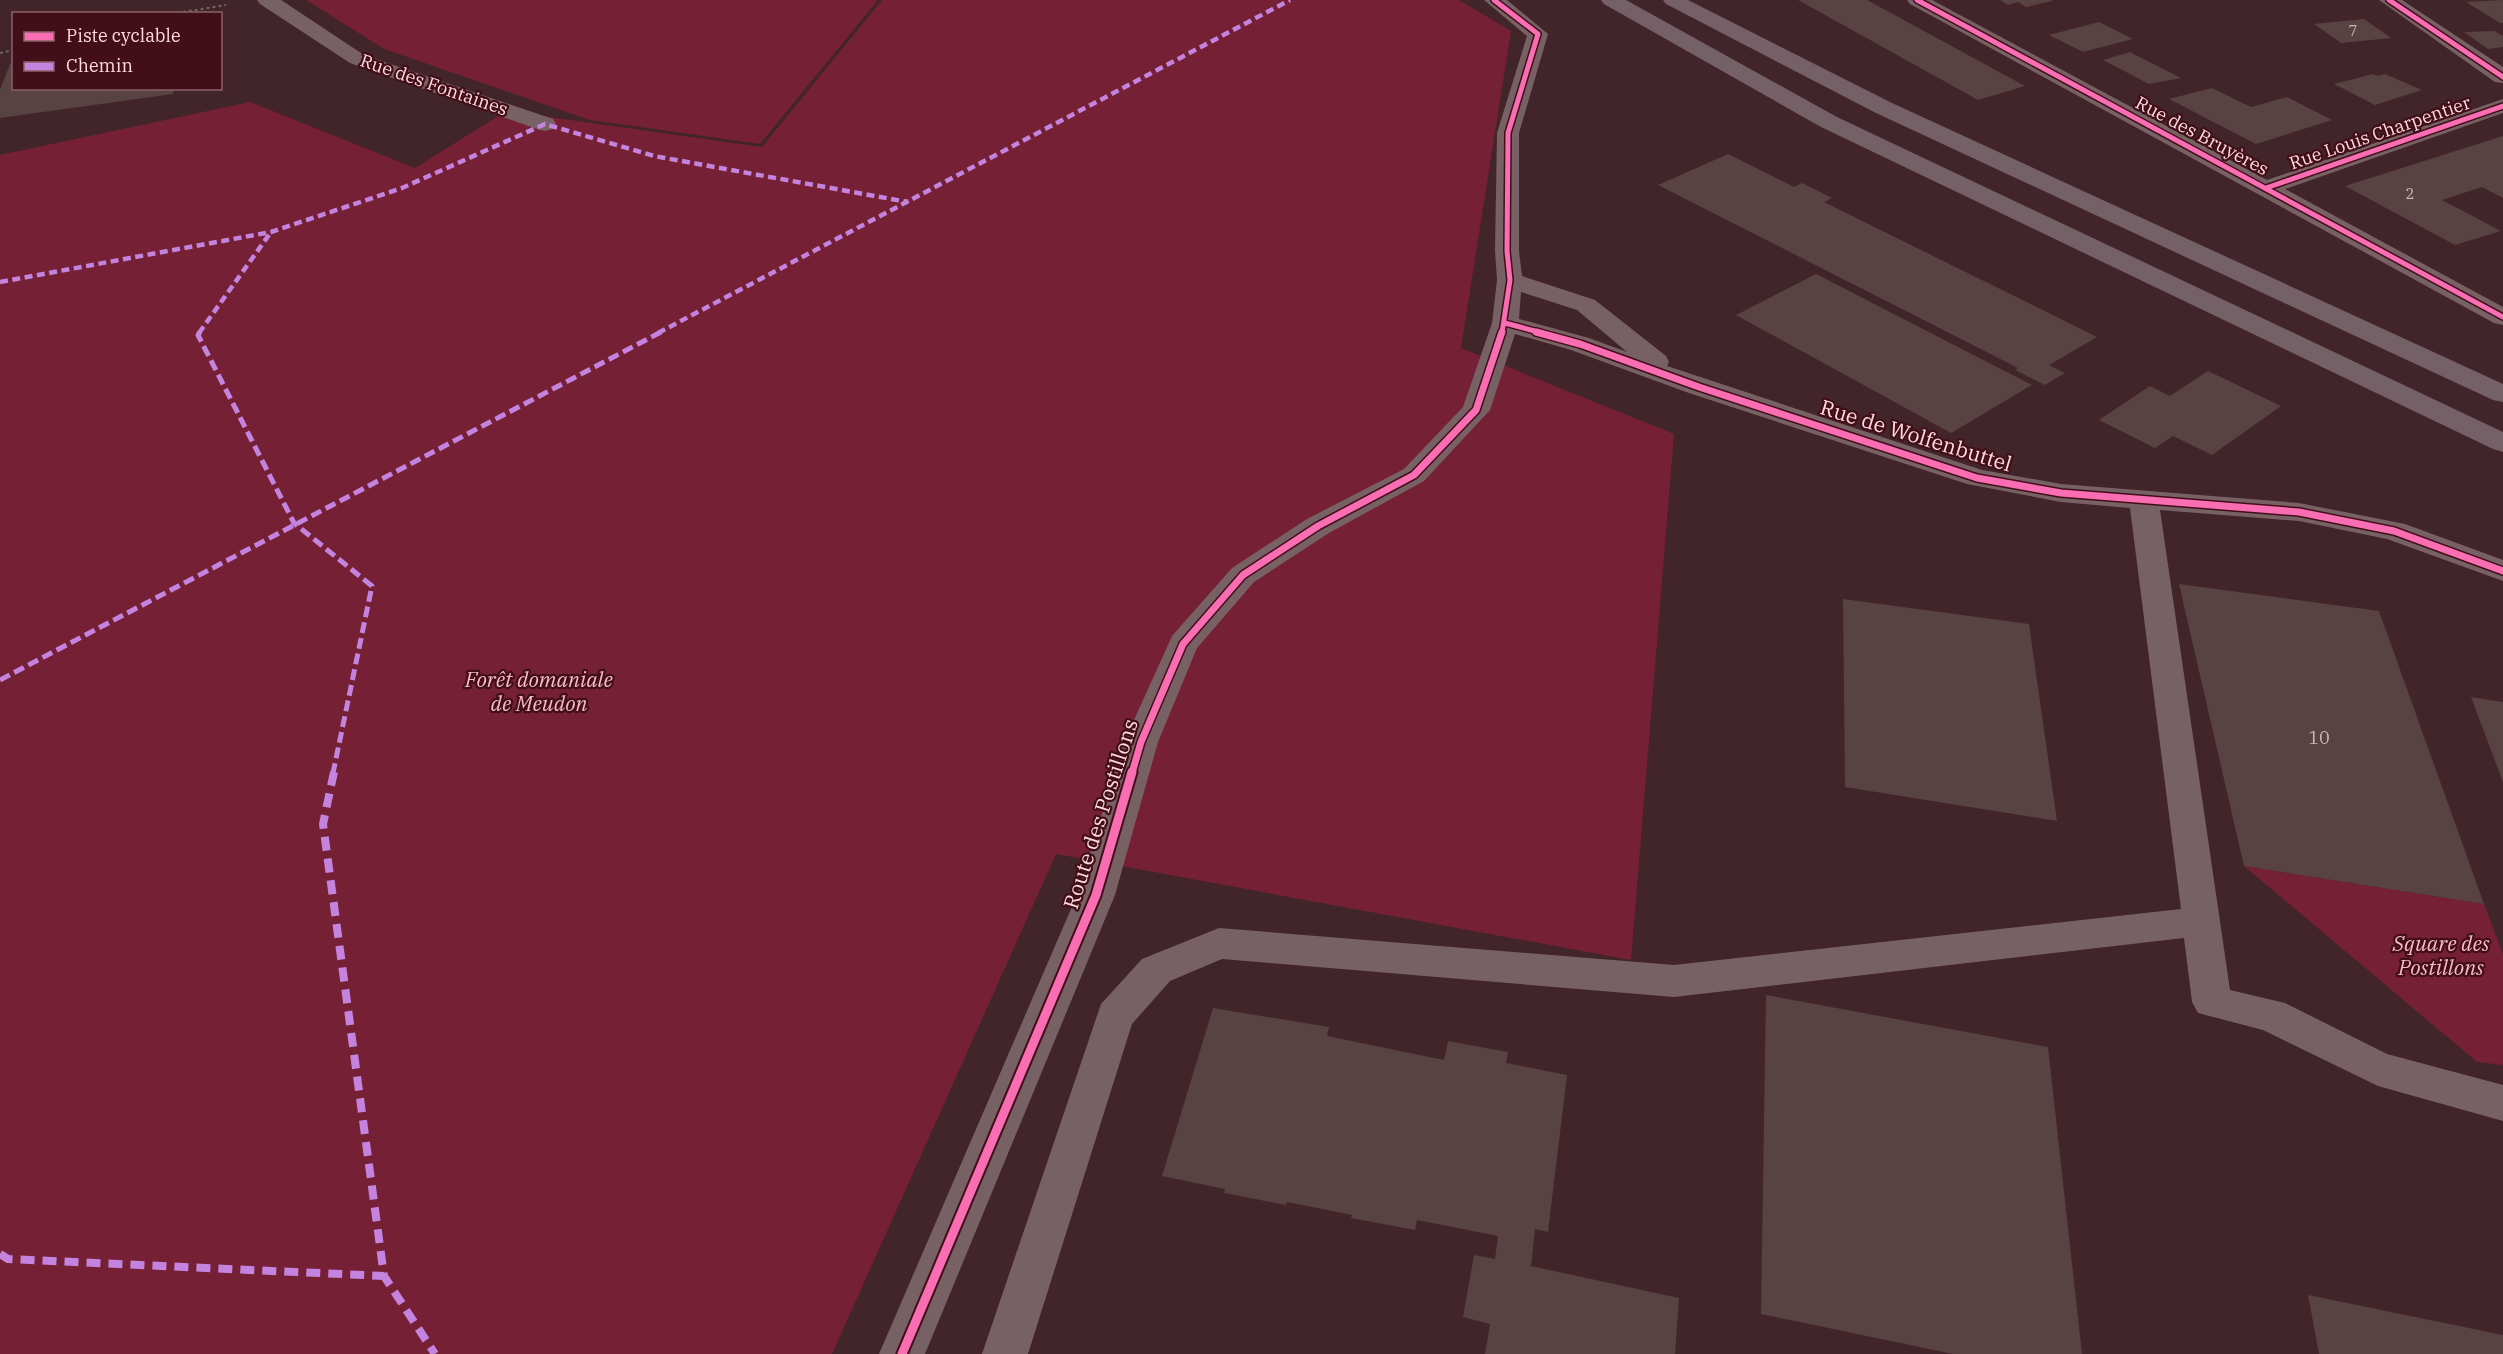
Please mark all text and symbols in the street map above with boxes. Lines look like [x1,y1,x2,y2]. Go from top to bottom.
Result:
legend [12,12,222,90]
house number: 7 [2348,21,2358,40]
text: Piste cyclable [66,24,181,47]
street label: Rue des Fontaines [357,49,511,121]
text: Chemin [66,54,133,77]
street label: Rue des Bruyères [2132,91,2273,180]
street label: Rue Louis Charpentier [2286,91,2474,174]
house number: 2 [2405,184,2415,203]
street label: Rue de Wolfenbuttel [1817,393,2016,478]
park label: Forêt domaniale de Meudon [464,665,614,717]
street label: Route des Postillons [1056,715,1144,912]
house number: 10 [2308,726,2330,749]
park label: Square des Postillons [2391,929,2490,981]

